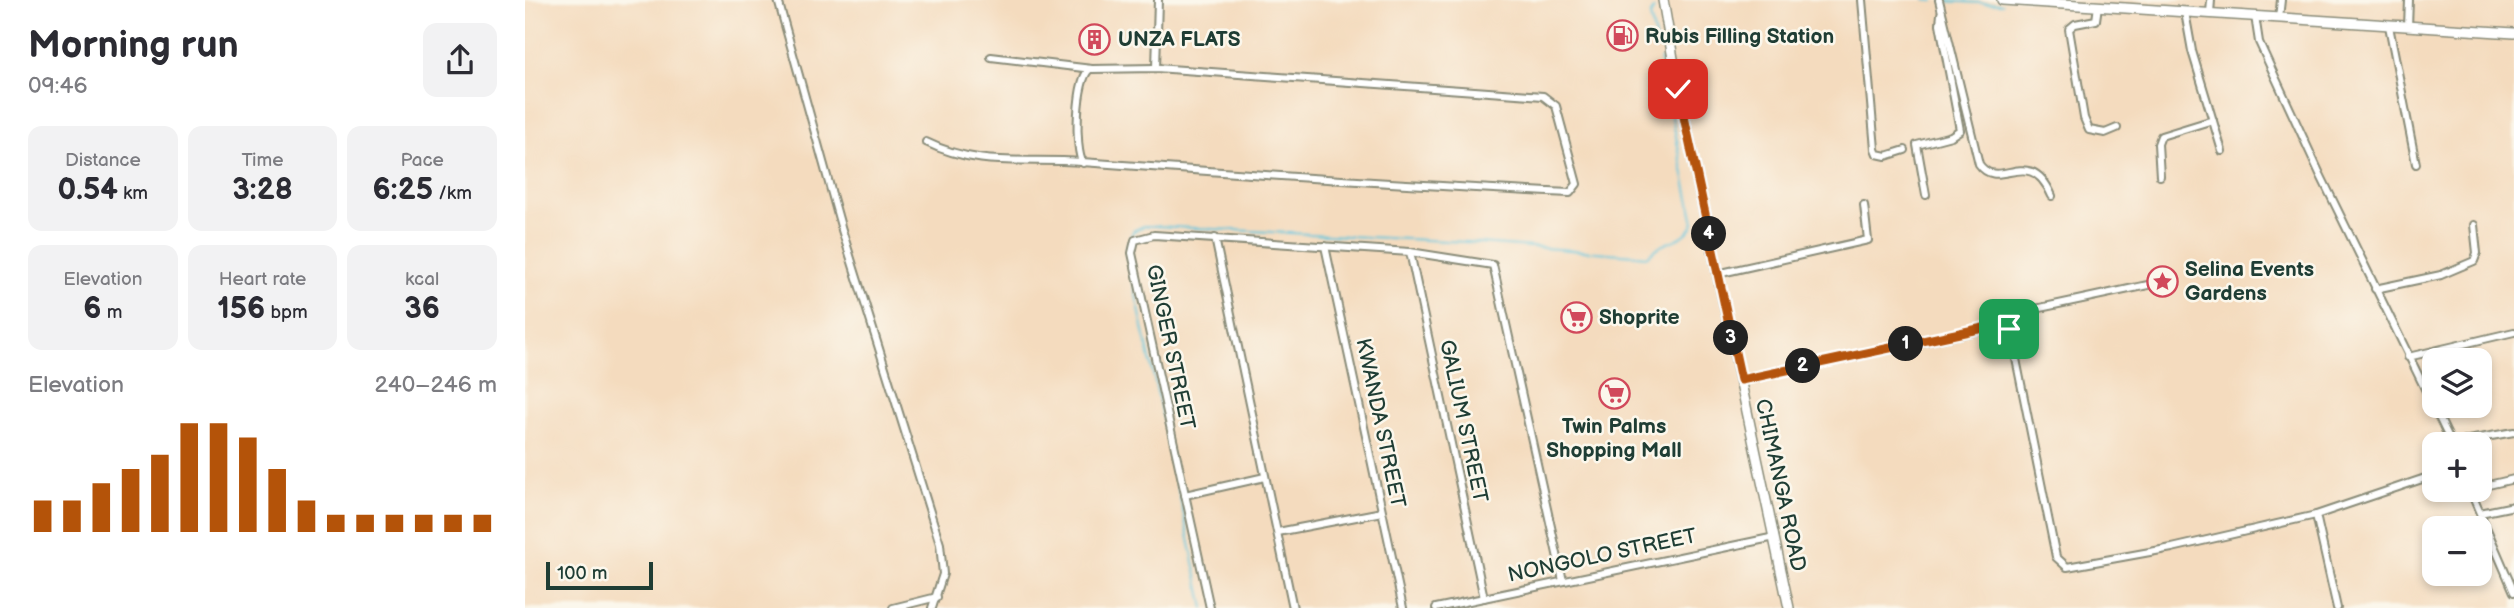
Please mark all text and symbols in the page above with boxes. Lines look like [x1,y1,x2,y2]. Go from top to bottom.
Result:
fuel station icon: Rubis Filling Station [1605,19,1639,53]
building icon: UNZA FLATS [1078,22,1112,56]
text: Morning run [28,23,239,68]
button: share [423,23,497,97]
place label: Rubis Filling Station [1645,24,1834,49]
place label: UNZA FLATS [1118,27,1241,52]
pin [1648,59,1708,119]
icon: check [1659,70,1697,108]
text: 09:46 [28,72,88,100]
text: Distance [65,149,141,172]
text: Time [241,149,284,172]
text: Pace [401,149,444,172]
text: 0.54 [58,172,118,208]
text: 3:28 [232,172,293,208]
text: 6:25 [372,172,433,208]
text: km [118,182,148,205]
text: /km [433,182,472,205]
pin: 4 [1691,216,1727,252]
text: 4 [1703,222,1714,245]
place label: Selina Events Gardens [2185,257,2314,306]
street label: GINGER STREET [1141,262,1200,432]
place icon: Selina Events Gardens [2145,264,2179,298]
text: Elevation [63,268,142,291]
text: Heart rate [219,268,306,291]
text: kcal [405,268,439,291]
text: 6 [83,291,102,327]
text: 156 [217,291,265,327]
text: 36 [404,291,440,327]
pin [1979,299,2039,359]
supermarket icon: Shoprite [1559,300,1593,334]
text: m [102,301,122,324]
text: bpm [265,301,308,324]
place label: Shoprite [1599,305,1680,330]
icon: arrive [1990,310,2028,348]
pin: 3 [1713,320,1749,356]
text: 3 [1725,326,1736,349]
pin: 1 [1889,326,1923,362]
text: 1 [1902,332,1910,355]
street label: KWANDA STREET [1350,336,1411,511]
street label: GALIUM STREET [1434,337,1493,505]
pin: 2 [1785,348,1821,384]
map controls [2422,348,2492,586]
button: layers [2422,348,2492,418]
text: 2 [1797,354,1808,377]
text: Elevation [28,371,124,399]
text: 240–246 m [375,371,497,399]
supermarket icon: Twin Palms Shopping Mall [1597,377,1631,411]
street label: CHIMANGA ROAD [1750,396,1811,574]
place label: Twin Palms Shopping Mall [1546,414,1682,463]
button: + [2422,432,2492,502]
button: − [2422,516,2492,586]
street label: NONGOLO STREET [1505,523,1699,588]
scale bar [546,559,653,591]
text: 100 m [557,562,608,585]

